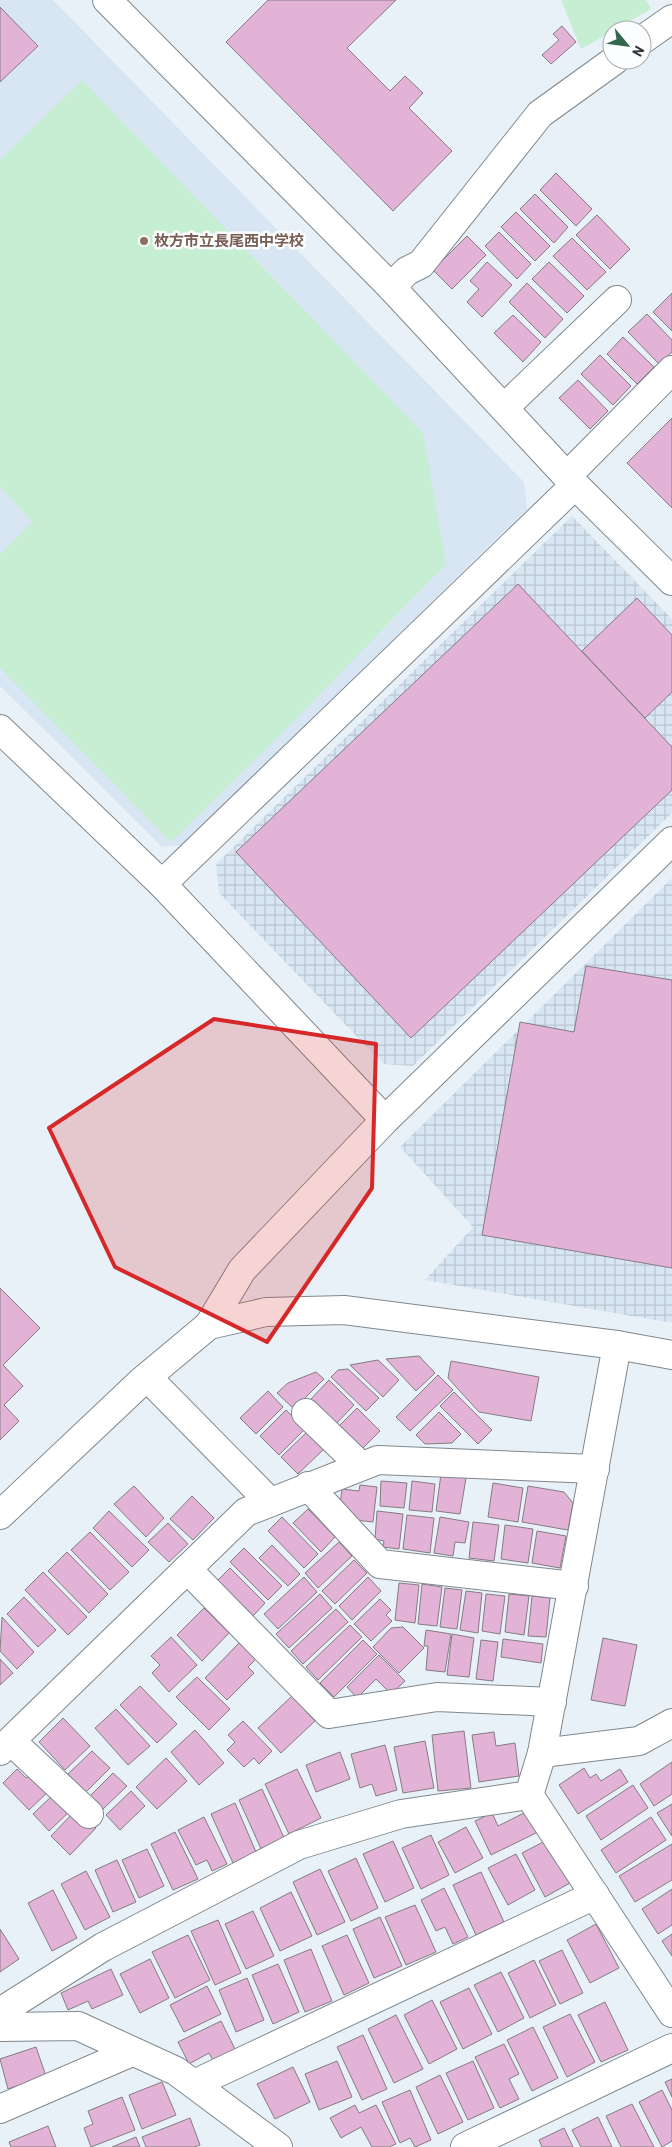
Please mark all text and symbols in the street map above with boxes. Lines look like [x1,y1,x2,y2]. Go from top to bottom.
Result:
north arrow [602,20,652,70]
text: N [629,43,648,60]
place label: 枚方市立長尾西中学校 [154,231,304,249]
marker: 枚方市立長尾西中学校 [138,235,150,247]

